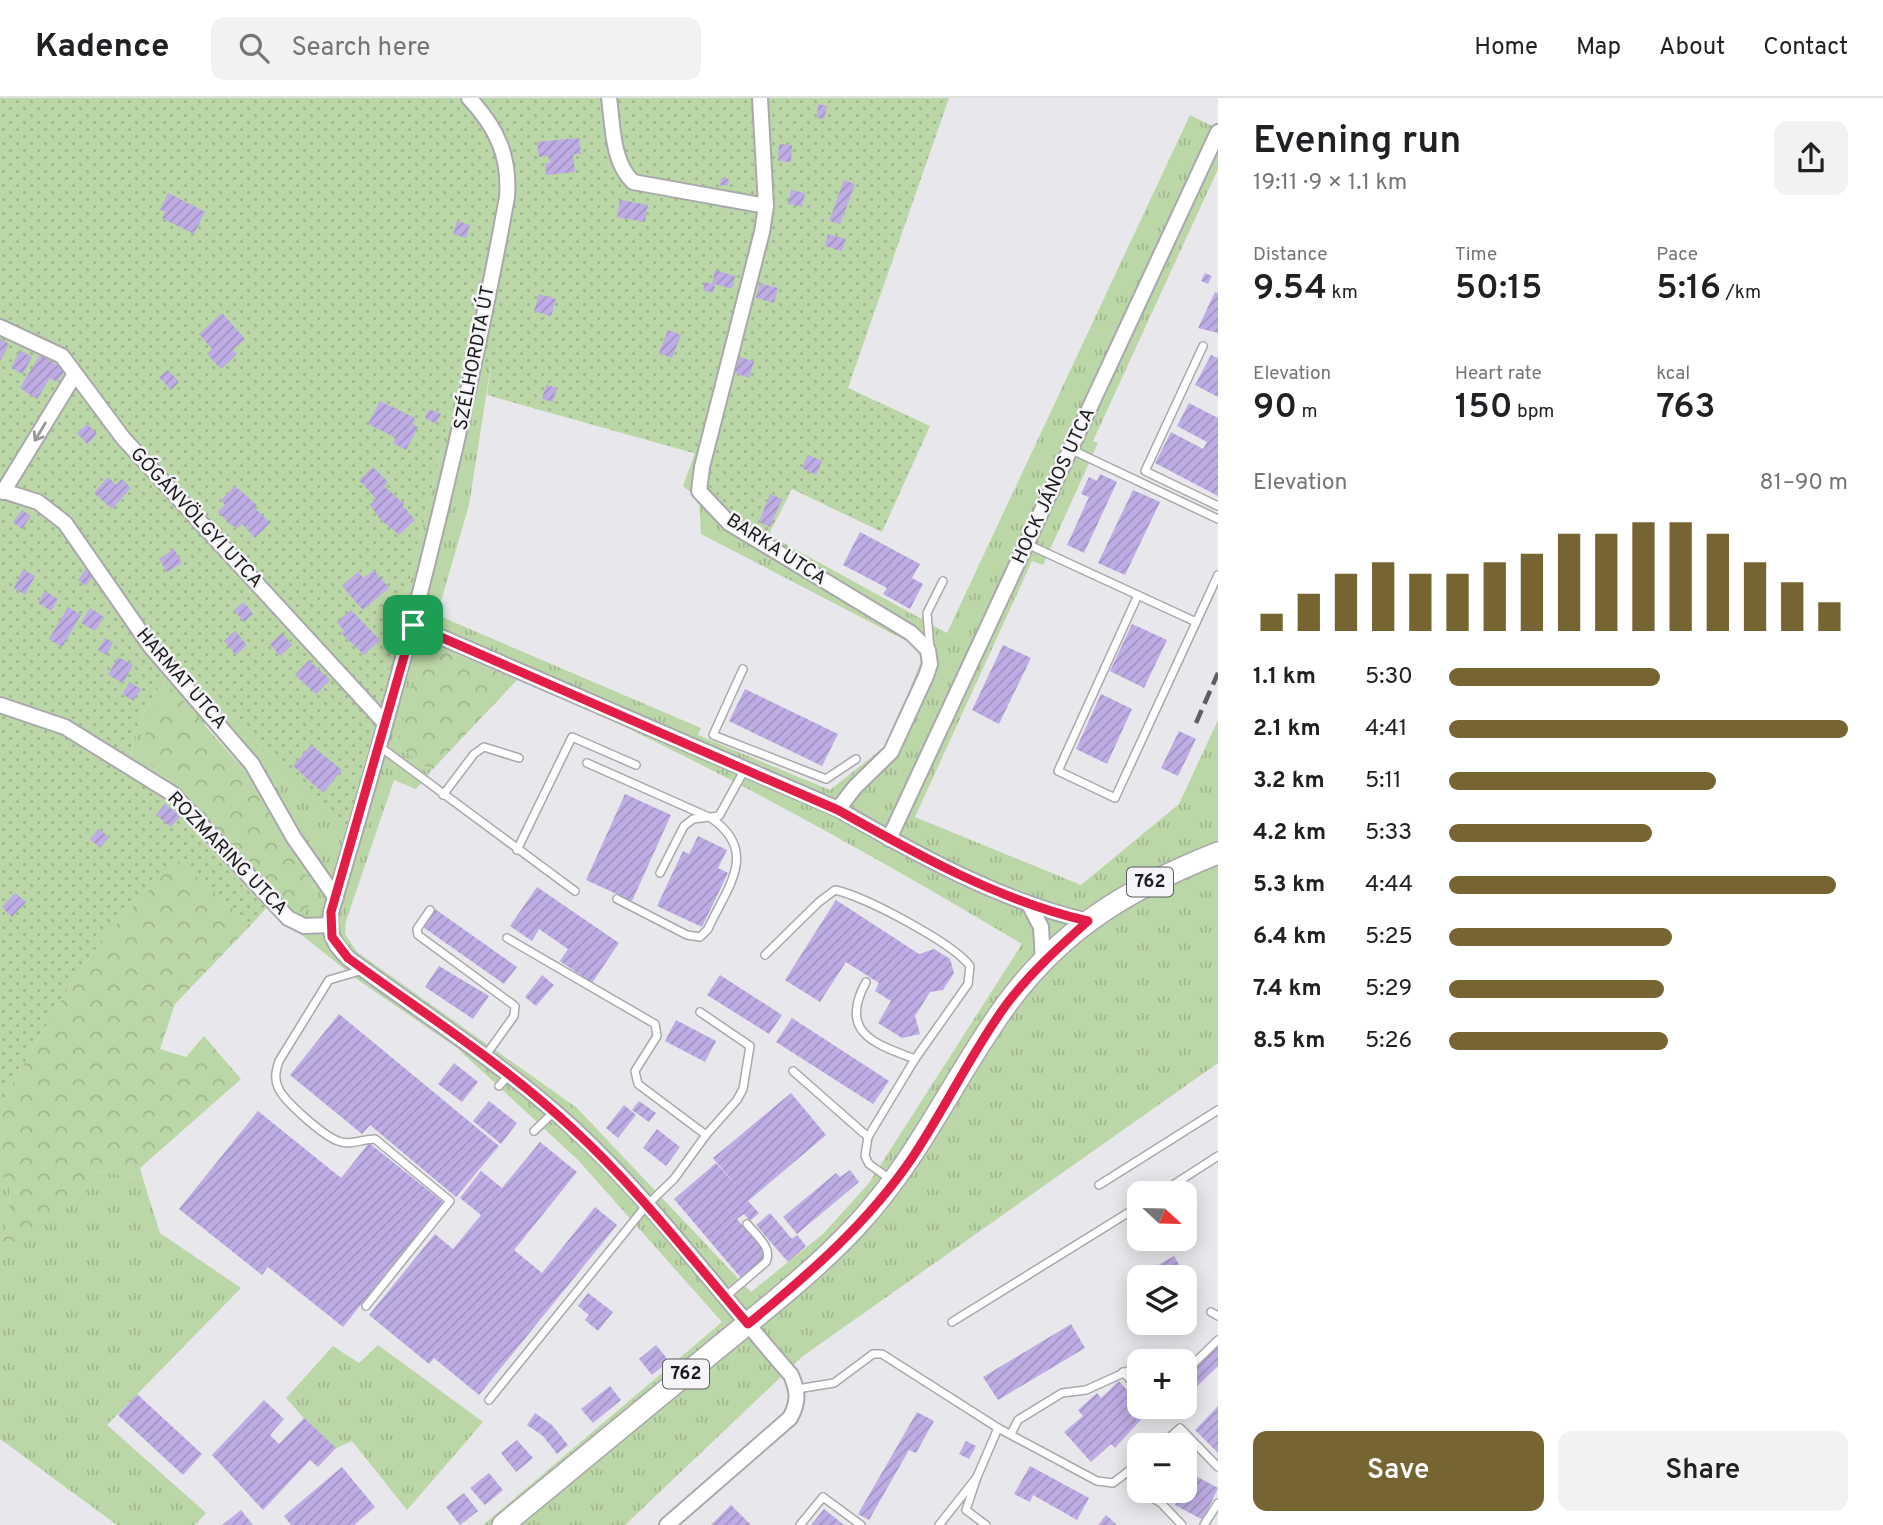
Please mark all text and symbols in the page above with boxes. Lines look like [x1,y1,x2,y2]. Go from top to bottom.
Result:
search box [211,17,701,80]
text: Kadence [35,27,169,69]
icon: search [235,29,273,67]
text: Search here [291,32,430,65]
text: Home [1474,33,1538,63]
text: Map [1576,33,1621,63]
text: About [1659,33,1725,63]
text: Contact [1763,33,1848,63]
text: Evening run [1253,118,1461,167]
button: share [1774,121,1848,195]
text: 19:11 · 9 × 1.1 km [1253,169,1407,198]
text: Distance [1253,243,1328,267]
text: Time [1455,243,1497,267]
text: Pace [1656,243,1698,267]
text: 9.54 [1253,267,1327,311]
text: 50:15 [1455,267,1542,311]
text: 5:16 [1656,267,1721,311]
text: km [1327,281,1358,305]
text: /km [1721,281,1761,305]
street label: SZÉLHORDTA ÚT [448,283,501,432]
text: Elevation [1253,362,1331,386]
text: Heart rate [1455,362,1542,386]
text: kcal [1656,362,1690,386]
text: 90 [1253,386,1297,430]
text: 150 [1455,386,1513,430]
text: 763 [1656,386,1716,430]
text: m [1297,400,1318,424]
text: bpm [1513,400,1554,424]
street label: HOCK JÁNOS UTCA [1006,404,1101,568]
one-way arrow [32,422,46,442]
street label: GÓGÁNVÖLGYI UTCA [125,442,268,593]
text: Elevation [1253,469,1348,498]
text: 81–90 m [1759,469,1848,498]
street label: BARKA UTCA [722,509,830,591]
pin [383,595,443,655]
icon: arrive [394,606,432,644]
street label: HARMAT UTCA [130,623,232,735]
text: 1.1 km [1253,663,1316,692]
text: 5:30 [1365,663,1413,692]
text: 2.1 km [1253,715,1321,744]
text: 4:41 [1365,715,1407,744]
text: 3.2 km [1253,767,1325,796]
text: 5:11 [1365,767,1402,796]
street label: ROZMARING UTCA [162,787,292,921]
text: 4.2 km [1253,819,1326,848]
text: 5:33 [1365,819,1412,848]
road number: 762 [1127,868,1173,896]
text: 5.3 km [1253,871,1325,900]
text: 4:44 [1365,871,1413,900]
text: 6.4 km [1253,923,1326,952]
text: 5:25 [1365,923,1413,952]
text: 7.4 km [1253,975,1322,1004]
text: 5:29 [1365,975,1412,1004]
text: 8.5 km [1253,1027,1325,1056]
text: 5:26 [1365,1027,1412,1056]
north arrow [1127,1181,1197,1251]
map controls [1127,1181,1197,1503]
button: layers [1127,1265,1197,1335]
button: + [1127,1349,1197,1419]
road number: 762 [663,1359,709,1388]
button: Save [1253,1431,1544,1511]
button: Share [1558,1431,1848,1511]
button: − [1127,1433,1197,1503]

